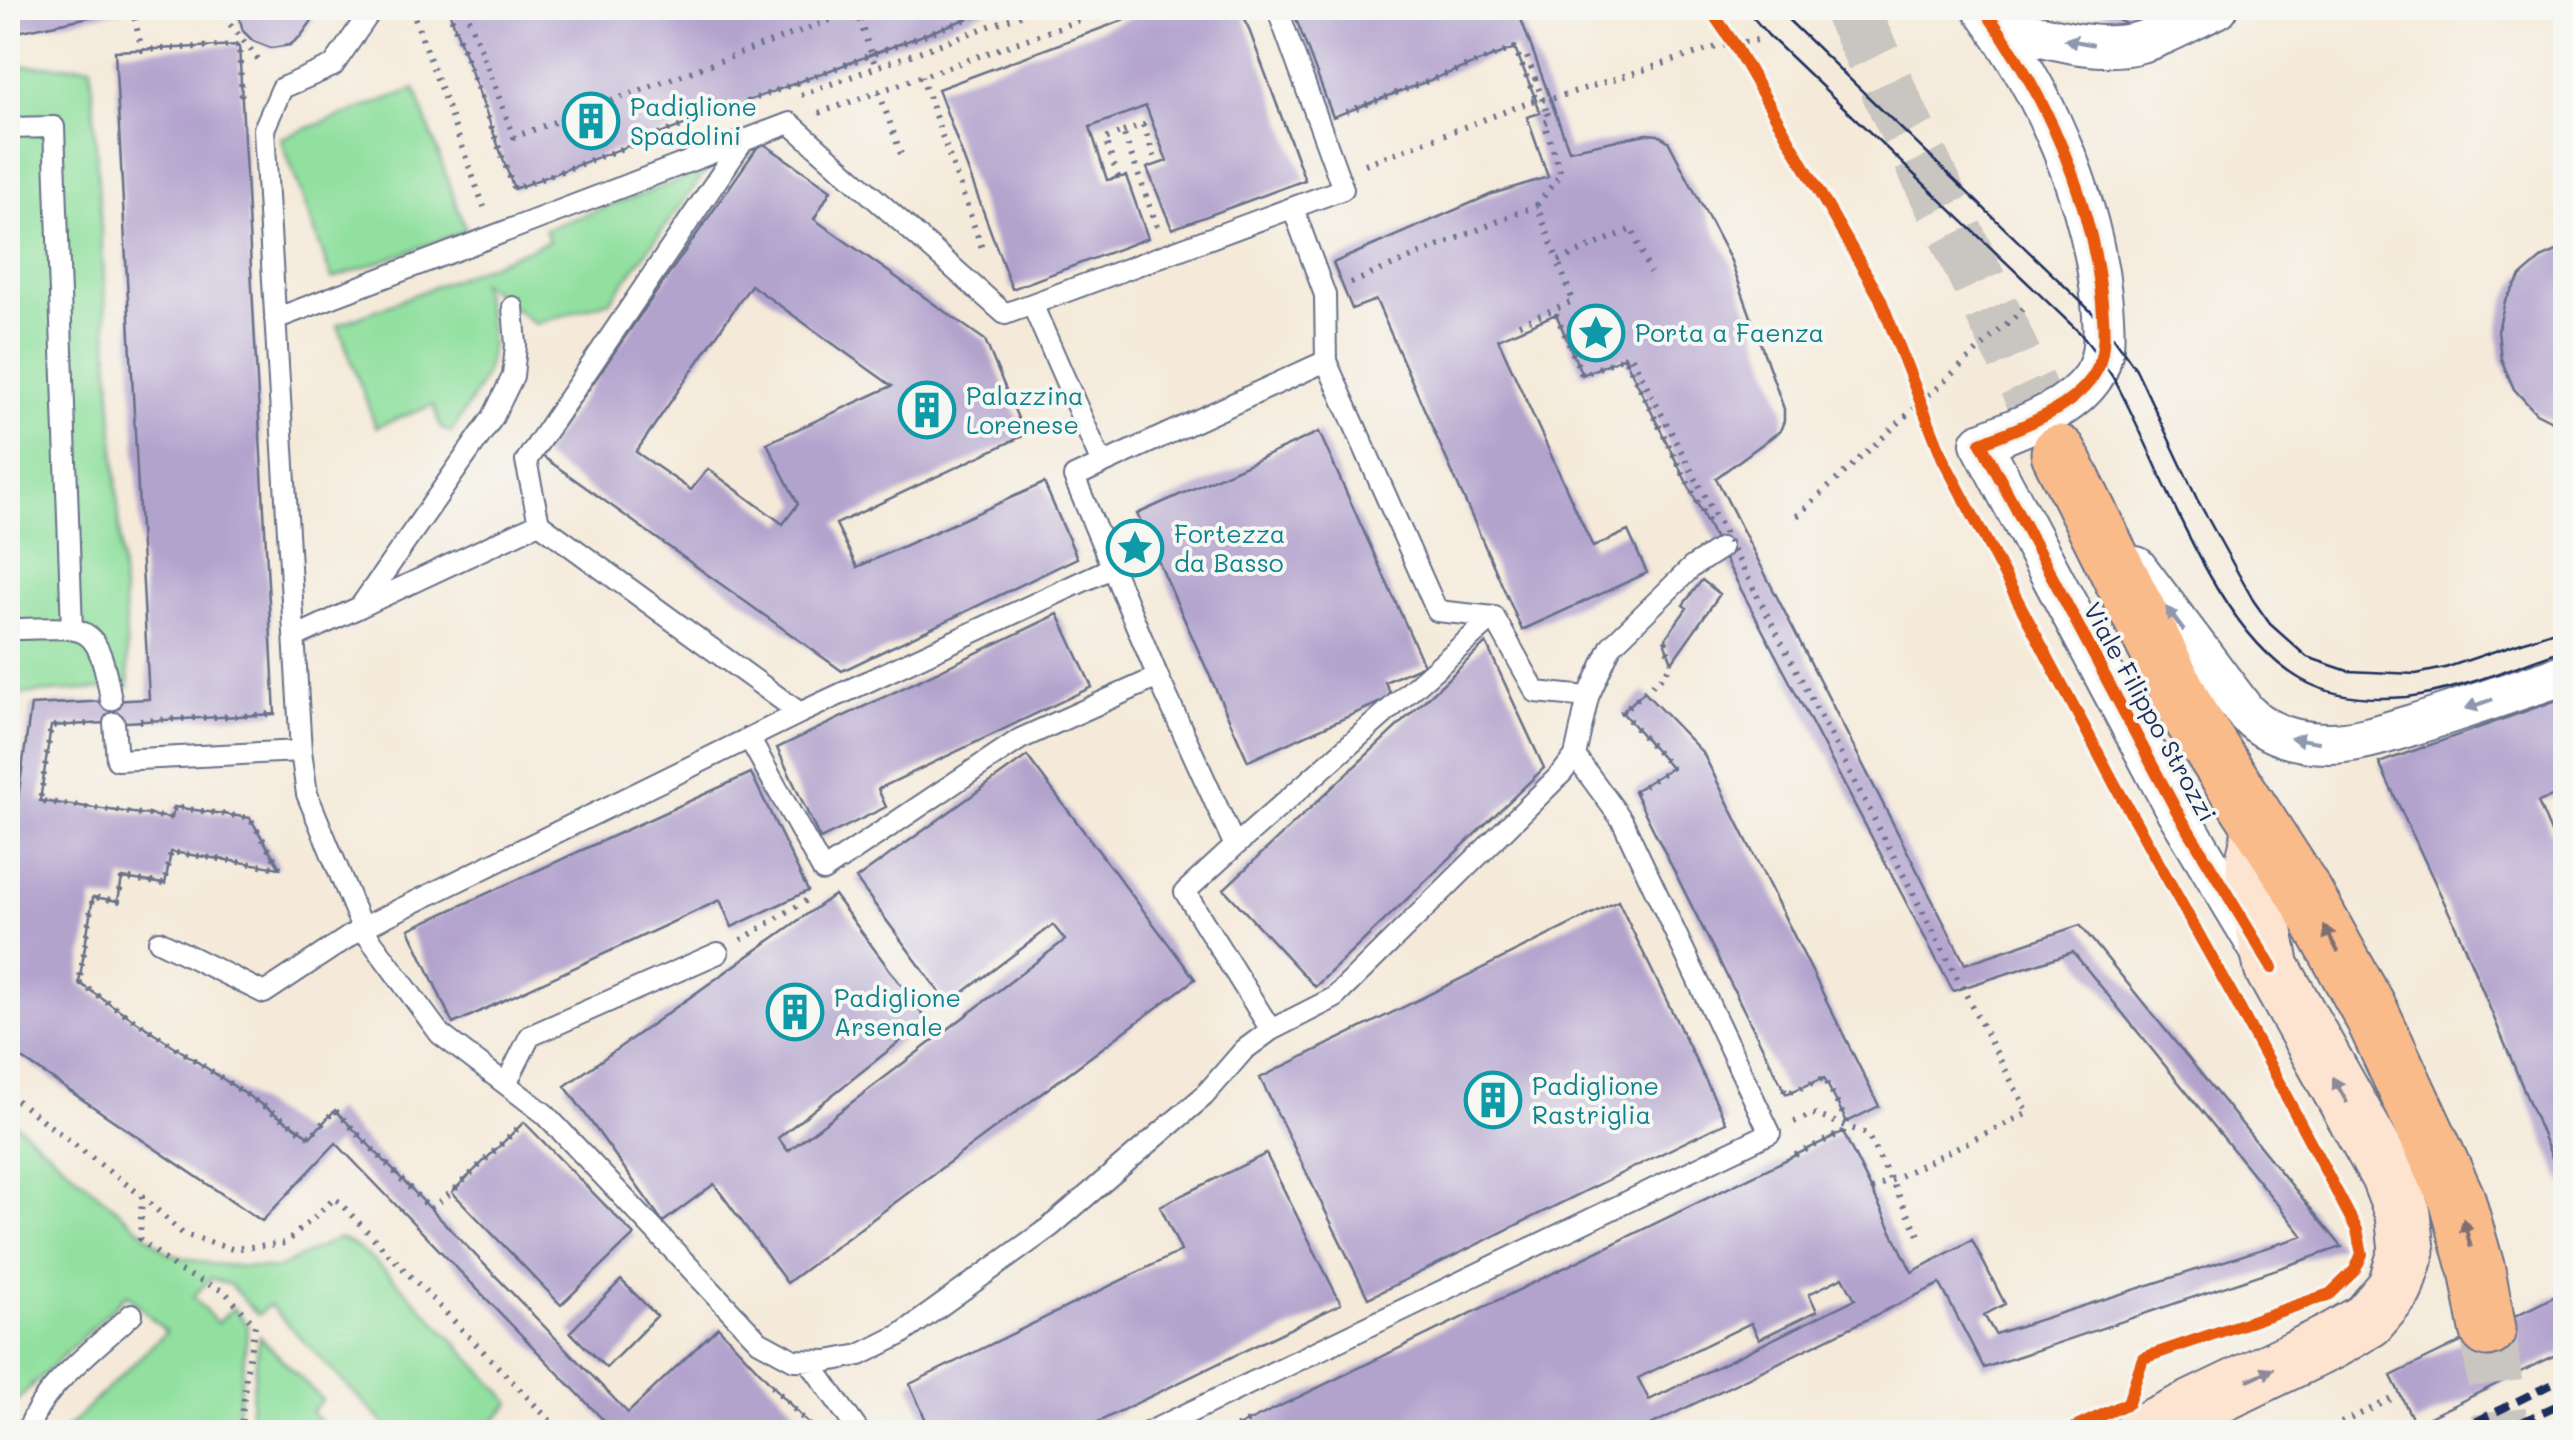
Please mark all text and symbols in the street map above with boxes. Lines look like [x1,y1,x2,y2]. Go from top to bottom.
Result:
one-way arrow [2063,34,2094,49]
place label: Padiglione Spadolini [630,90,757,151]
building icon: Padiglione Spadolini [561,91,621,151]
place icon: Porta a Faenza [1566,303,1626,363]
place label: Porta a Faenza [1635,316,1824,348]
place label: Palazzina Lorenese [966,379,1084,440]
building icon: Palazzina Lorenese [897,380,957,440]
place label: Fortezza da Basso [1174,517,1285,578]
place icon: Fortezza da Basso [1105,518,1165,578]
street label: Viale Filippo Strozzi [2077,596,2225,827]
one-way arrow [2165,606,2185,632]
one-way arrow [2463,697,2493,712]
one-way arrow [2289,732,2320,747]
one-way arrow [2323,925,2340,953]
place label: Padiglione Arsenale [834,981,961,1042]
building icon: Padiglione Arsenale [765,982,825,1042]
place label: Padiglione Rastriglia [1532,1069,1659,1130]
building icon: Padiglione Rastriglia [1463,1070,1523,1130]
one-way arrow [2331,1076,2349,1104]
one-way arrow [2458,1218,2474,1249]
one-way arrow [2246,1366,2275,1383]

